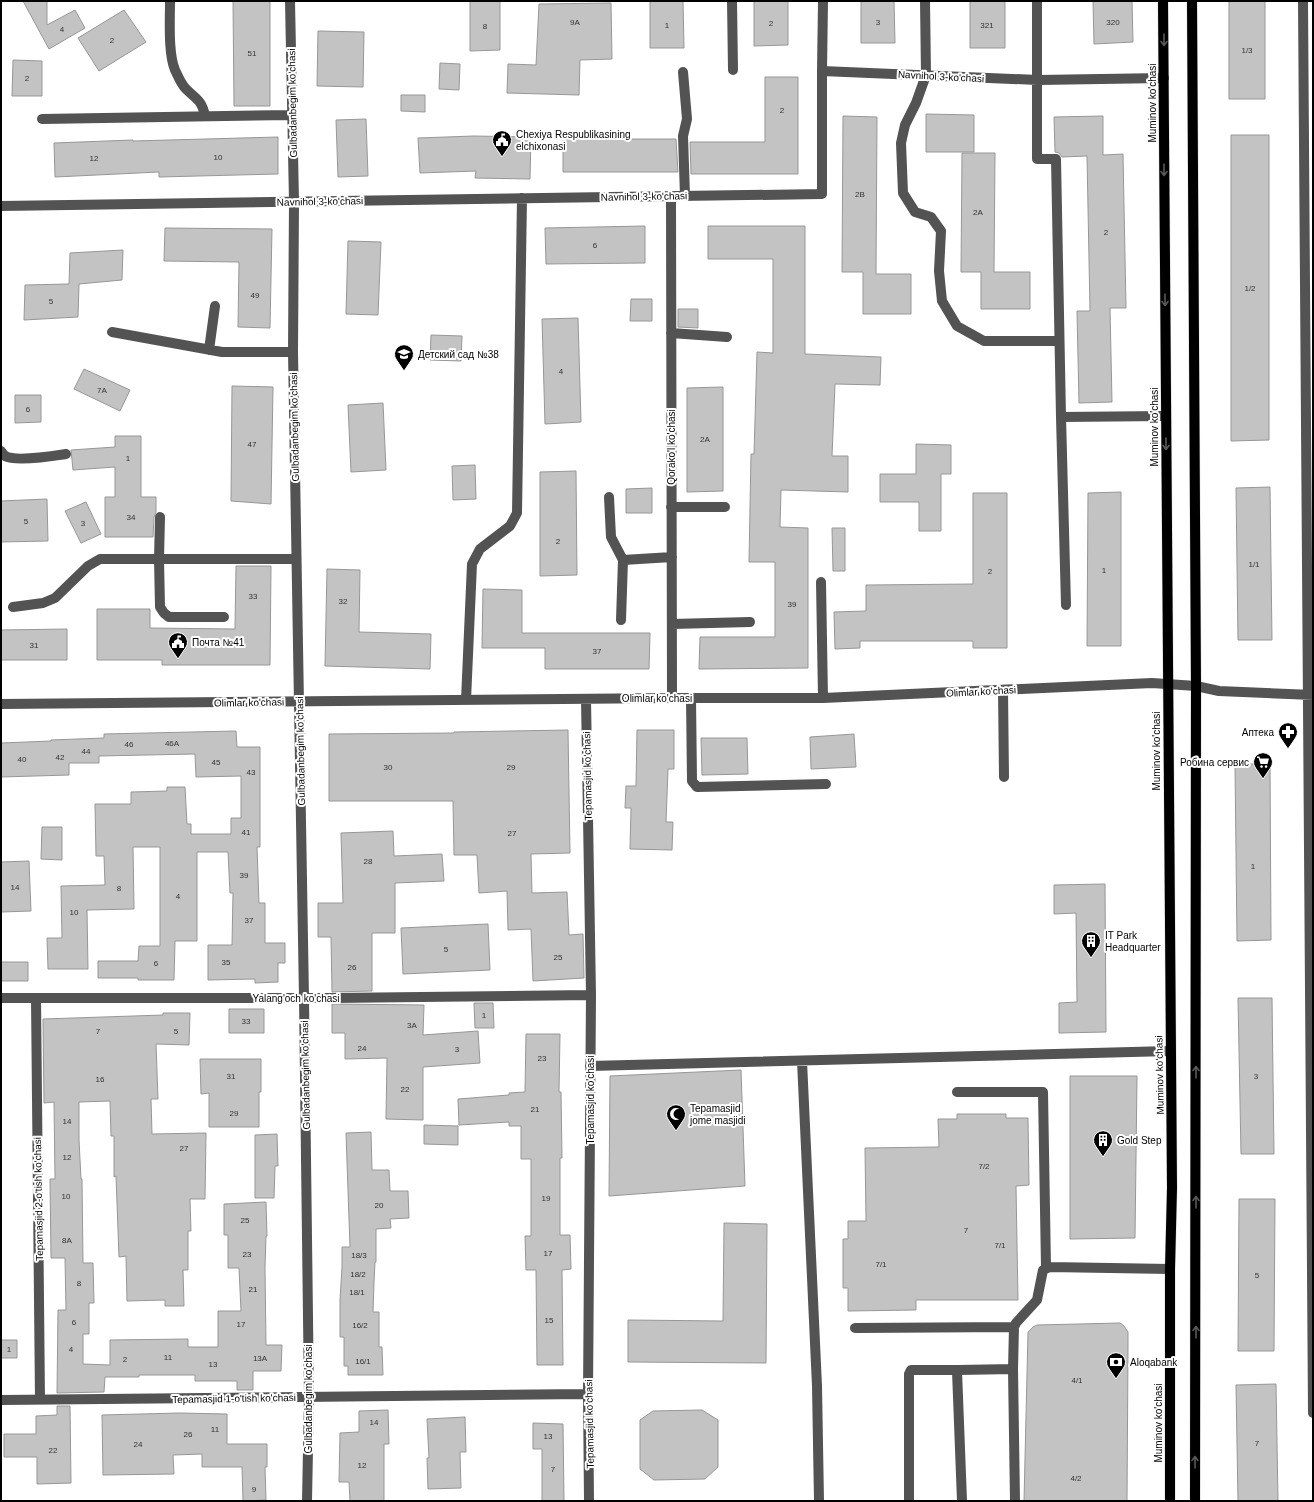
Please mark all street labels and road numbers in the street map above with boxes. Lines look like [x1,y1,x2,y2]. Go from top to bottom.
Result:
street label: Gulbadanbegim ko'chasi [286,48,299,158]
street label: Muminov ko'chasi [1147,63,1158,143]
street label: Navnihol 3-ko'chasi [898,69,984,84]
street label: Navnihol 3-ko'chasi [601,190,687,203]
street label: Navnihol 3-ko'chasi [277,195,363,208]
street label: Gulbadanbegim ko'chasi [288,372,301,482]
street label: Muminov ko'chasi [1149,387,1160,467]
street label: Qorako'l ko'chasi [666,409,677,485]
street label: Olimlar ko'chasi [946,684,1016,699]
street label: Olimlar ko'chasi [622,693,692,704]
street label: Olimlar ko'chasi [214,696,284,709]
street label: Gulbadanbegim ko'chasi [294,696,307,806]
street label: Muminov ko'chasi [1151,711,1162,791]
street label: Tepamasjid ko'chasi [581,731,594,821]
street label: Yalang'och ko'chasi [252,993,340,1004]
street label: Gulbadanbegim ko'chasi [299,1020,312,1130]
street label: Muminov ko'chasi [1153,1035,1166,1115]
street label: Tepamasjid ko'chasi [585,1055,596,1145]
street label: Tepamasjid 2-o'tish ko'chasi [32,1137,45,1261]
street label: Gulbadanbegim ko'chasi [303,1344,314,1454]
street label: Tepamasjid ko'chasi [583,1379,596,1469]
street label: Muminov ko'chasi [1153,1383,1164,1463]
street label: Tepamasjid 1-o'tish ko'chasi [172,1392,296,1405]

